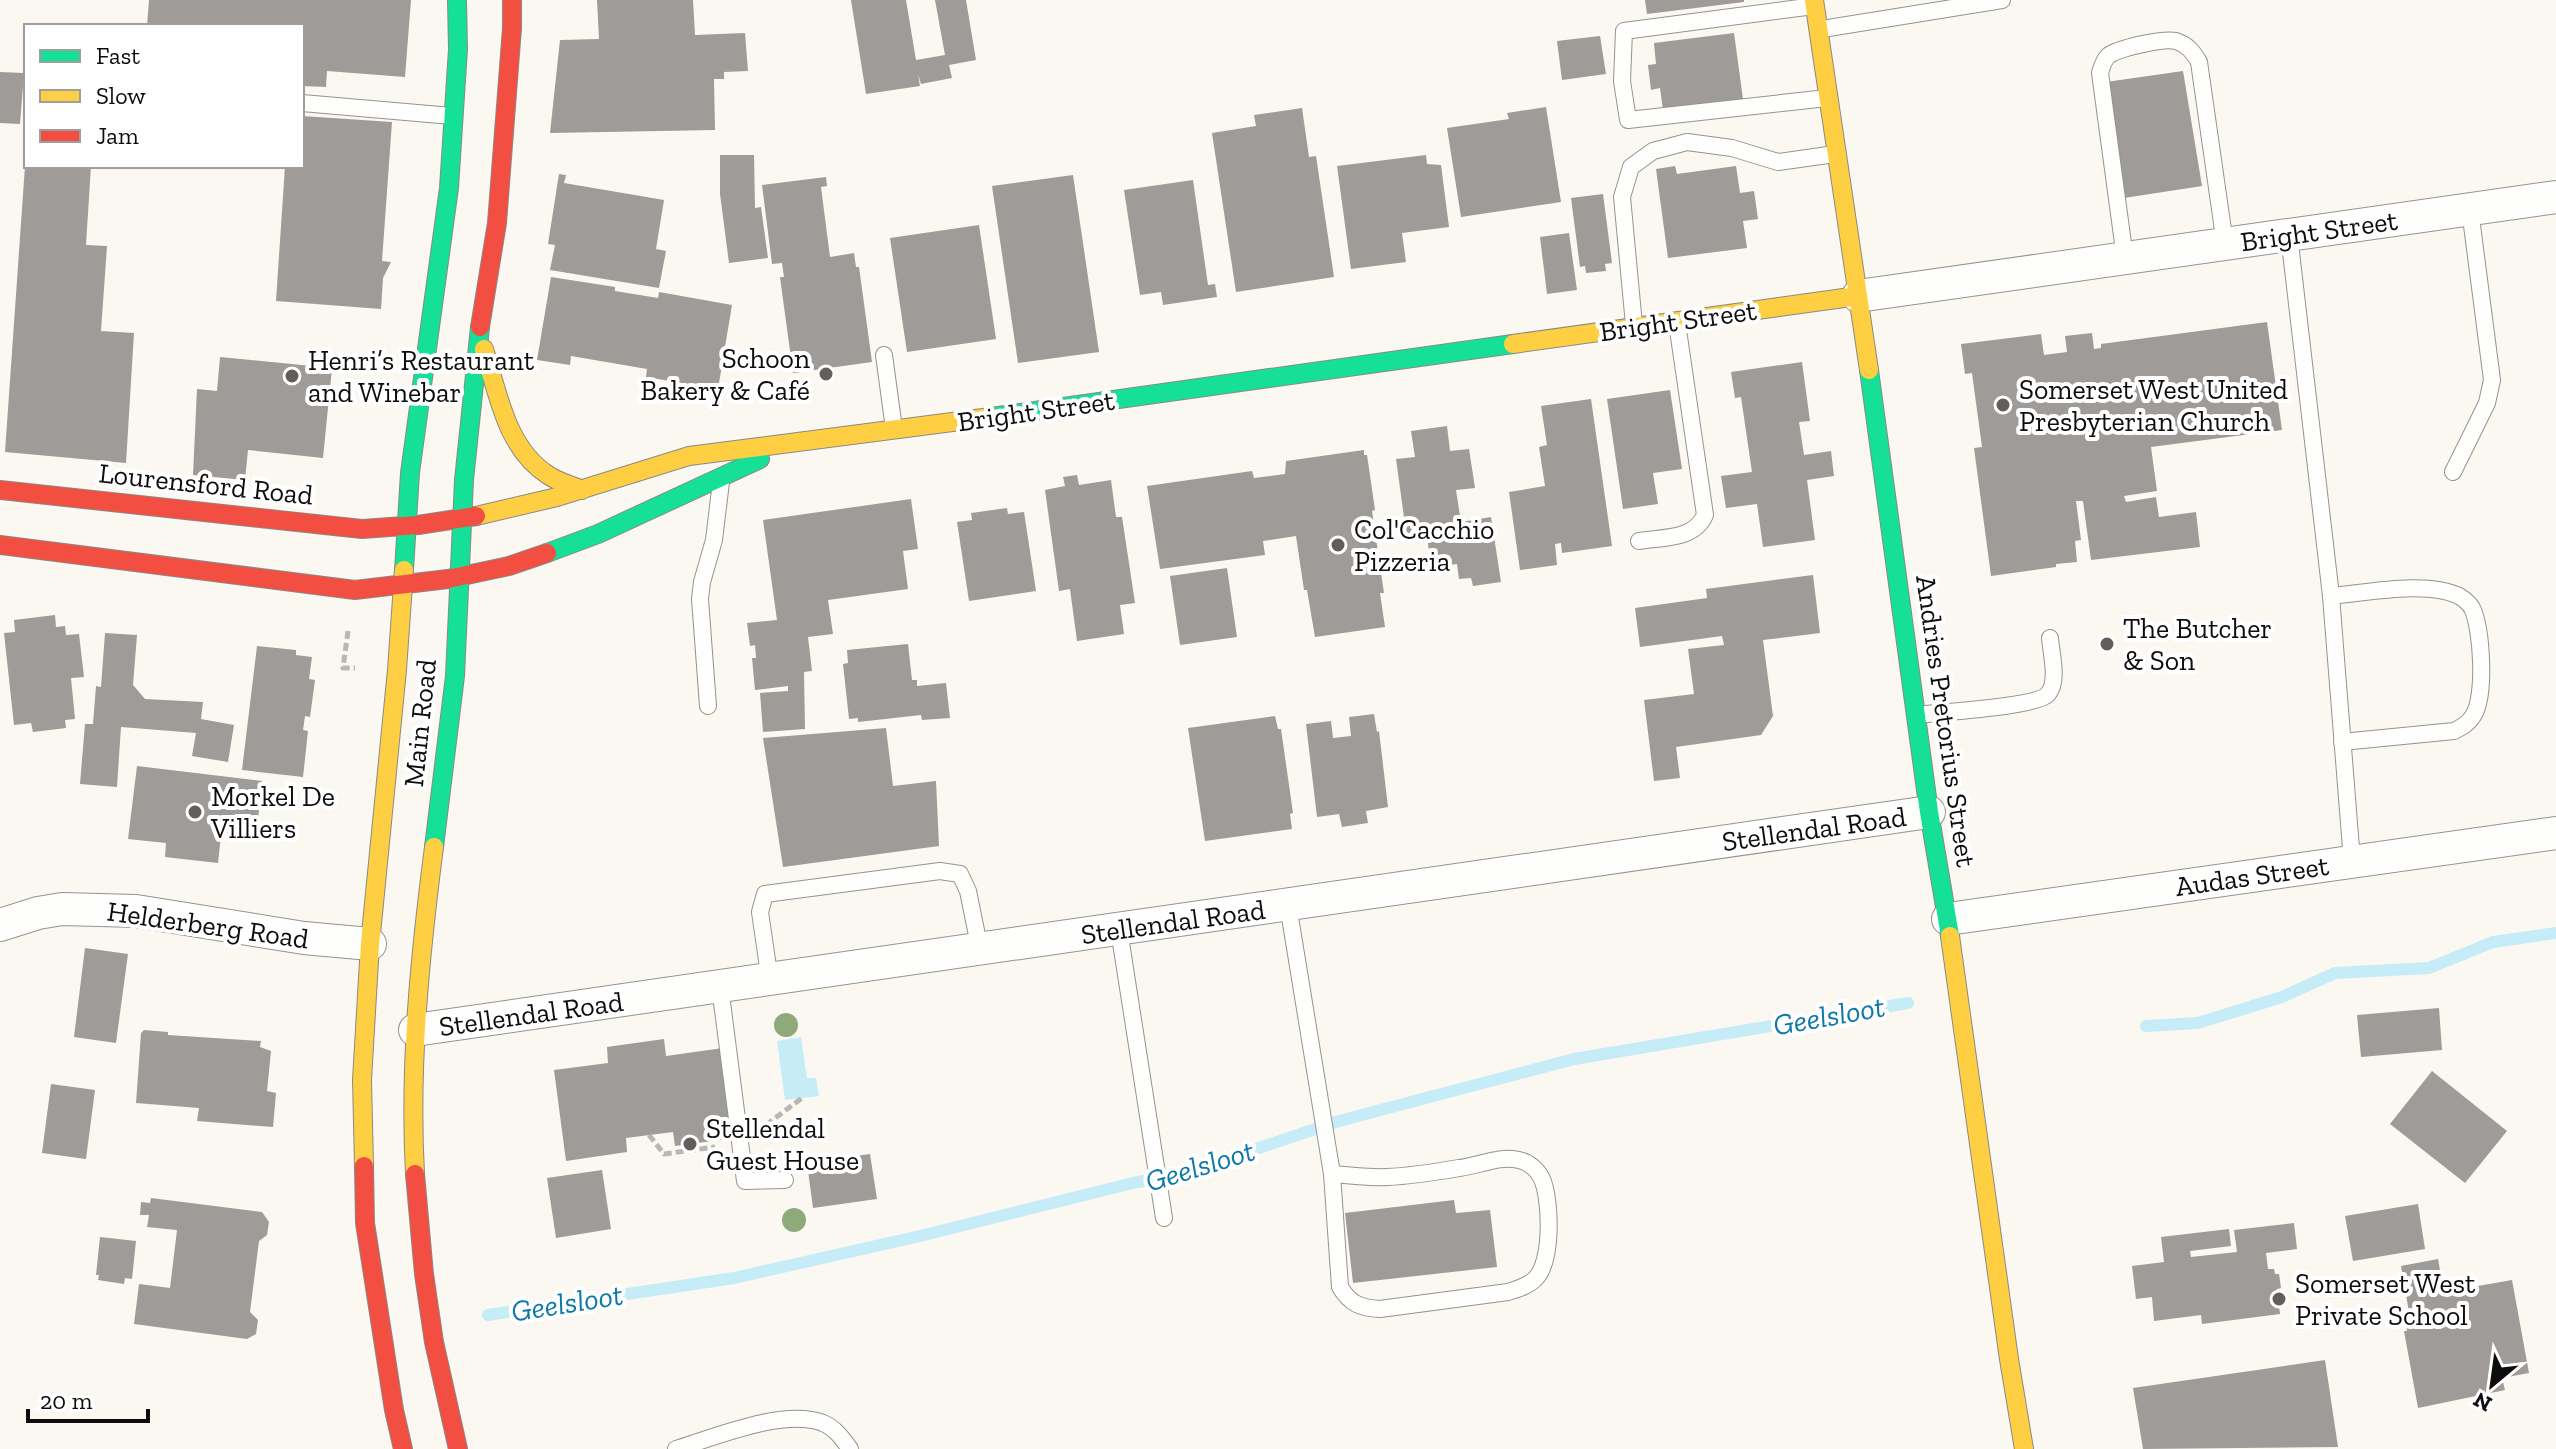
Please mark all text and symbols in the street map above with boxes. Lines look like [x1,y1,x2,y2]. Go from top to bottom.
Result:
legend [24,24,304,168]
text: Fast [96,41,140,70]
text: Slow [96,81,146,110]
text: Jam [96,121,139,150]
street label: Bright Street [2238,204,2400,258]
street label: Bright Street [1597,294,1759,348]
place label: Schoon Bakery & Café [640,342,810,407]
place label: Henri’s Restaurant and Winebar [308,344,535,409]
marker: Schoon Bakery & Café [817,365,835,383]
marker: Henri’s Restaurant and Winebar [283,367,301,385]
place label: Somerset West United Presbyterian Church [2019,373,2288,438]
street label: Bright Street [955,384,1117,438]
marker: Somerset West United Presbyterian Church [1994,396,2012,414]
street label: Lourensford Road [97,456,315,512]
place label: Col'Cacchio Pizzeria [1354,513,1494,578]
marker: Col'Cacchio Pizzeria [1329,536,1347,554]
street label: Andries Pretorius Street [1909,573,1983,870]
place label: The Butcher & Son [2123,612,2272,677]
marker: The Butcher & Son [2098,635,2116,653]
street label: Main Road [397,657,443,789]
place label: Morkel De Villiers [210,780,335,845]
street label: Stellendal Road [1720,800,1908,858]
marker: Morkel De Villiers [186,803,204,821]
street label: Audas Street [2173,849,2331,903]
street label: Stellendal Road [1079,893,1267,951]
street label: Helderberg Road [105,895,311,955]
street label: Stellendal Road [437,985,625,1043]
water label: Geelsloot [1771,989,1887,1043]
place label: Stellendal Guest House [706,1112,859,1177]
water label: Geelsloot [1141,1132,1259,1200]
marker: Stellendal Guest House [681,1135,699,1153]
place label: Somerset West Private School [2295,1267,2476,1332]
water label: Geelsloot [509,1276,625,1330]
marker: Somerset West Private School [2270,1290,2288,1308]
north arrow [2452,1345,2532,1425]
scale bar [28,1373,148,1423]
text: 20 m [40,1386,93,1415]
text: N [2468,1386,2496,1418]

